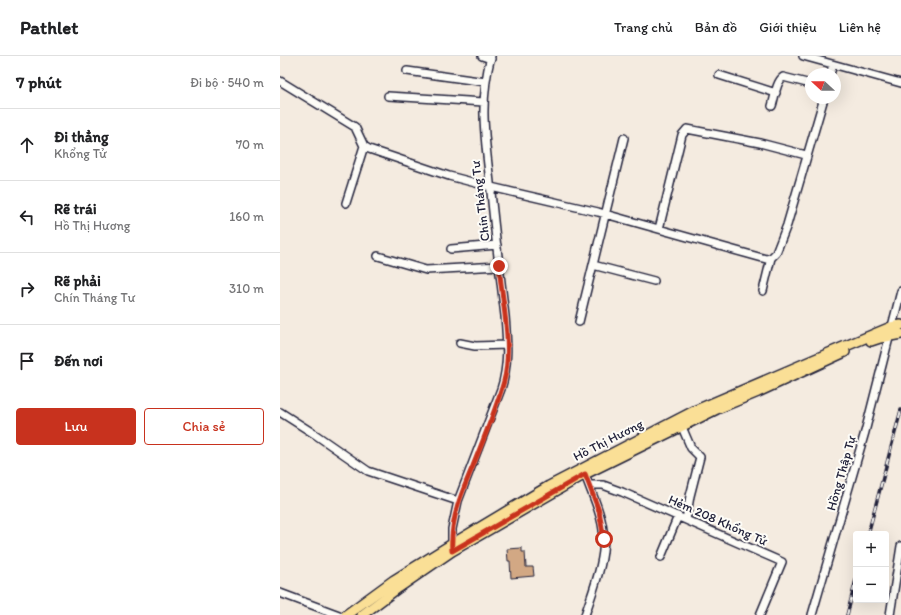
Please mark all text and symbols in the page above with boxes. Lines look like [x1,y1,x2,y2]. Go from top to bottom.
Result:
text: Pathlet [20,16,78,39]
text: Trang chủ [614,19,673,36]
text: Bản đồ [695,19,737,36]
text: Giới thiệu [759,19,817,36]
text: Liên hệ [839,19,881,36]
north arrow [805,68,841,104]
text: 7 phút [16,72,62,92]
text: Đi bộ · 540 m [190,75,264,90]
text: Đi thẳng [54,128,109,146]
icon: ahead [16,134,38,156]
text: 70 m [236,137,264,152]
text: Khổng Tử [54,146,107,161]
street label: Chín Tháng Tư [468,159,492,242]
text: Rẽ trái [54,200,97,218]
icon: left [16,206,38,228]
text: 160 m [229,209,264,224]
text: Hồ Thị Hương [54,218,130,233]
route end [490,257,508,275]
text: Rẽ phải [54,272,101,290]
icon: right [16,278,38,300]
text: 310 m [229,281,264,296]
text: Chín Tháng Tư [54,290,135,305]
icon: arrive [16,350,38,372]
text: Đến nơi [54,352,103,370]
button: Lưu [16,408,136,445]
button: Chia sẻ [144,408,264,445]
street label: Hồ Thị Hương [571,416,646,464]
street label: Hồng Thập Tự [823,433,859,512]
street label: Hẻm 208 Khổng Tử [666,491,770,549]
route start [595,530,613,548]
map controls [853,531,889,603]
button: + [853,531,889,567]
button: − [853,567,889,603]

